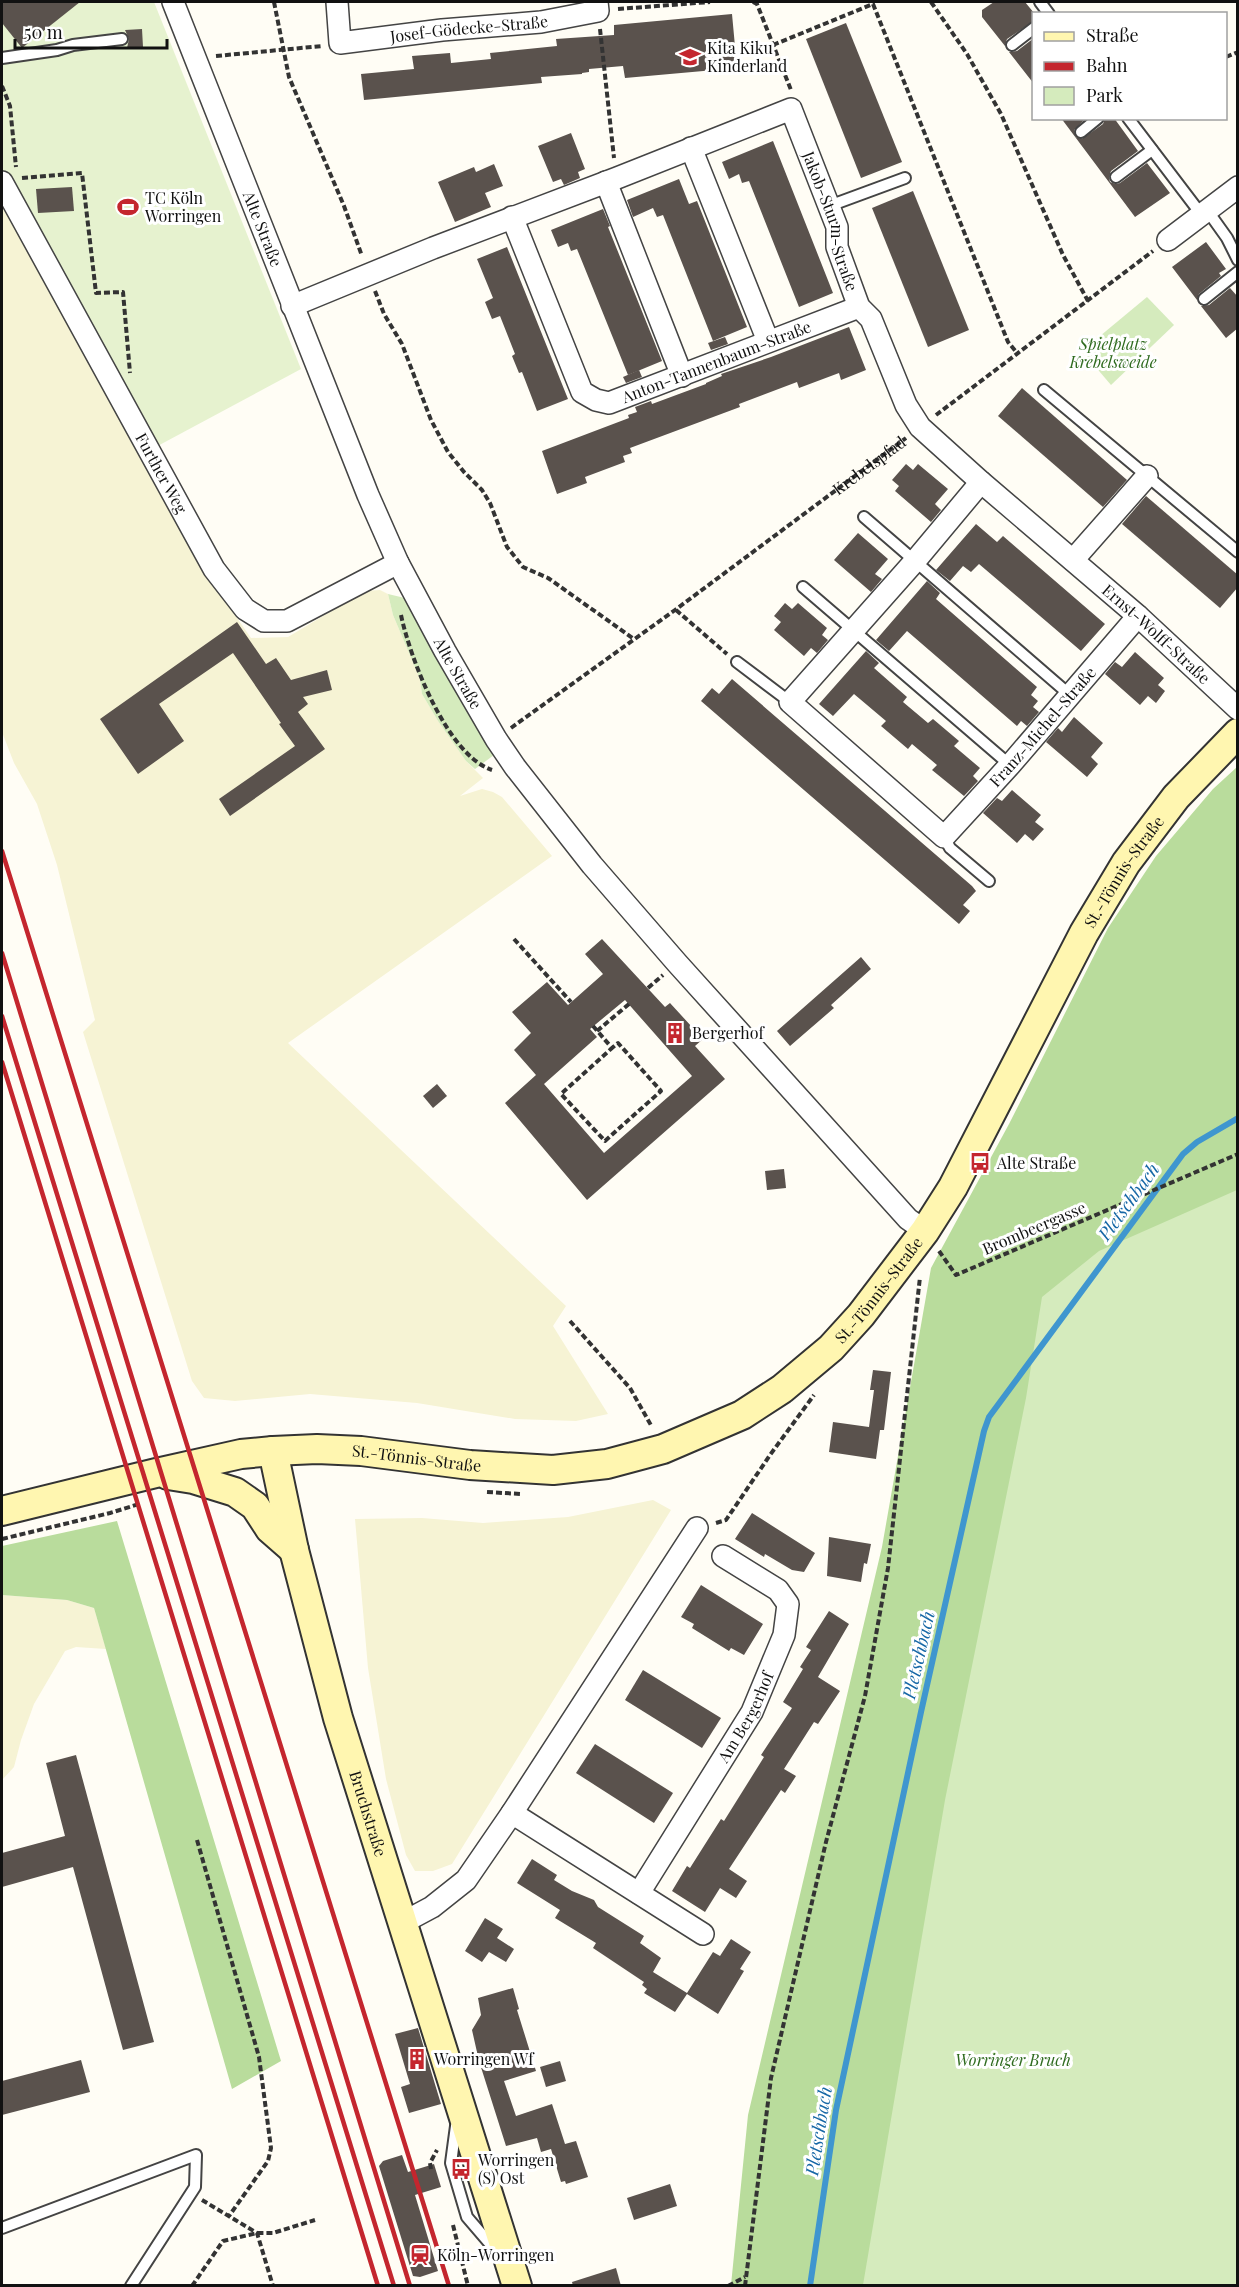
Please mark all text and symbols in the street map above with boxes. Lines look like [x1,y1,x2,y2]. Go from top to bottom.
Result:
street label: Josef-Gödecke-Straße [388,10,550,47]
scale bar [15,12,166,50]
legend [1032,12,1227,120]
text: 50 m [24,20,63,44]
text: Straße [1086,23,1139,47]
place label: Kita Kiku Kinderland [707,37,787,76]
school or university icon: Kita Kiku Kinderland [678,45,702,69]
text: Bahn [1086,53,1128,77]
text: Park [1086,83,1123,107]
street label: Jakob-Sturm-Straße [798,147,863,294]
place label: TC Köln Worringen [144,187,222,226]
street label: Alte Straße [238,187,288,269]
sports icon: TC Köln Worringen [116,195,140,219]
street label: Anton-Tannenbaum-Straße [618,315,814,408]
park label: Spielplatz Krebelsweide [1068,333,1157,372]
street label: Further Weg [131,429,193,517]
street label: Krebelspfad [828,431,910,499]
street label: Ernst-Wolff-Straße [1098,579,1215,688]
street label: Alte Straße [429,633,487,713]
street label: Franz-Michel-Straße [984,662,1100,791]
street label: St.-Tönnis-Straße [1079,811,1168,931]
building icon: Bergerhof [663,1021,687,1045]
place label: Bergerhof [692,1022,766,1043]
bus stop icon: Alte Straße [968,1151,992,1175]
place label: Alte Straße [996,1152,1076,1173]
water label: Pletschbach [1092,1158,1164,1246]
street label: Brombeergasse [979,1196,1089,1259]
street label: St.-Tönnis-Straße [830,1232,927,1347]
street label: St.-Tönnis-Straße [351,1440,482,1476]
water label: Pletschbach [896,1608,940,1702]
street label: Am Bergerhof [712,1667,778,1767]
street label: Bruchstraße [345,1768,392,1859]
building icon: Worringen Wf [405,2047,429,2071]
place label: Worringen Wf [433,2048,535,2069]
park label: Worringer Bruch [955,2049,1071,2070]
water label: Pletschbach [799,2085,837,2178]
place label: Worringen (S) Ost [477,2149,555,2188]
bus stop icon: Worringen (S) Ost [449,2157,473,2181]
station icon: Köln-Worringen [408,2243,432,2267]
place label: Köln-Worringen [437,2244,555,2265]

